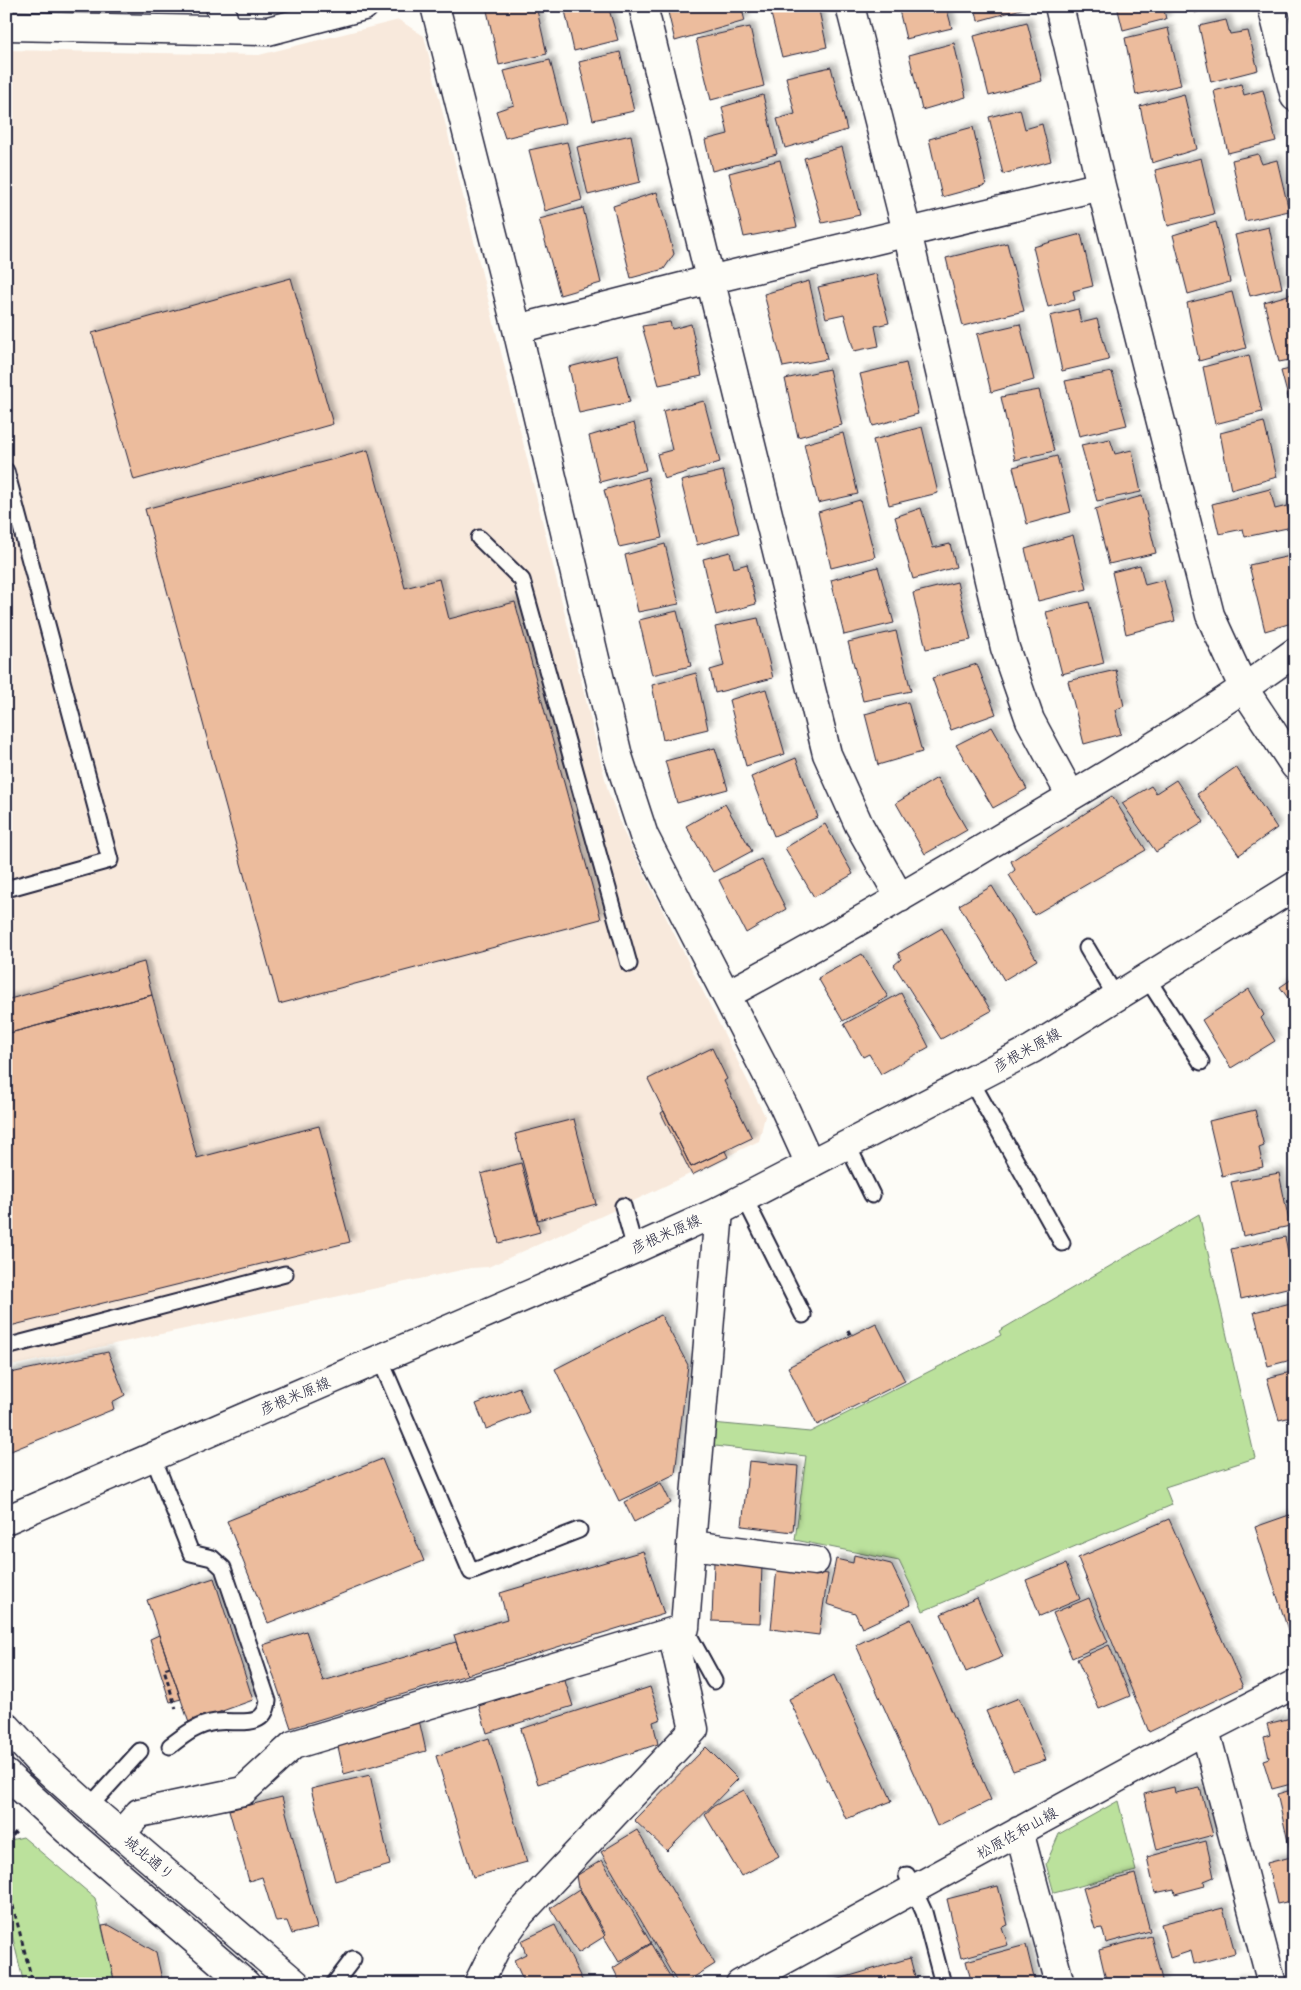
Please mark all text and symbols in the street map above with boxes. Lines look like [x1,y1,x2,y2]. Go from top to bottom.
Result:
street label: 彦根米原線 [990,1025,1065,1078]
street label: 彦根米原線 [628,1211,705,1259]
street label: 彦根米原線 [257,1374,334,1421]
street label: 松原佐和山線 [974,1804,1062,1864]
street label: 城北通り [119,1833,176,1886]

